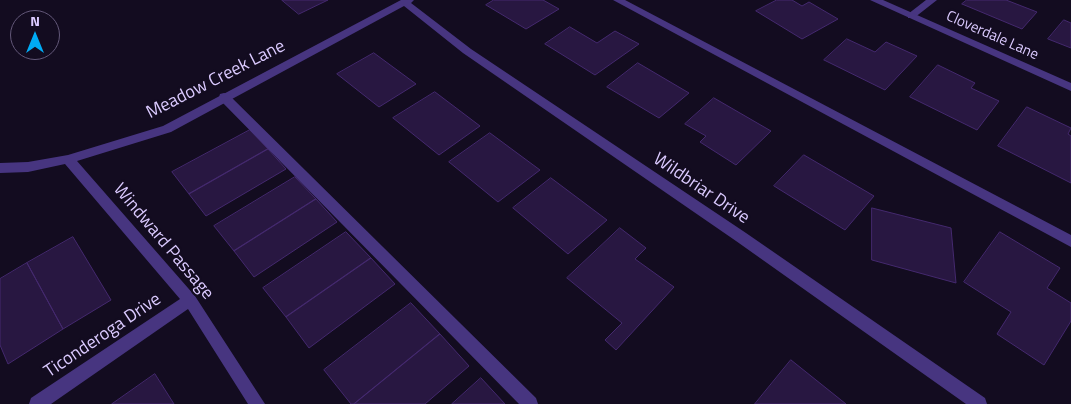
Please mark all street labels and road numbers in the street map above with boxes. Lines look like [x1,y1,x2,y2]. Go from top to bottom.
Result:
street label: Cloverdale Lane [943,8,1041,64]
street label: Meadow Creek Lane [143,36,289,124]
street label: Wildbriar Drive [649,149,753,229]
street label: Windward Passage [108,180,218,304]
street label: Ticonderoga Drive [41,289,165,383]

